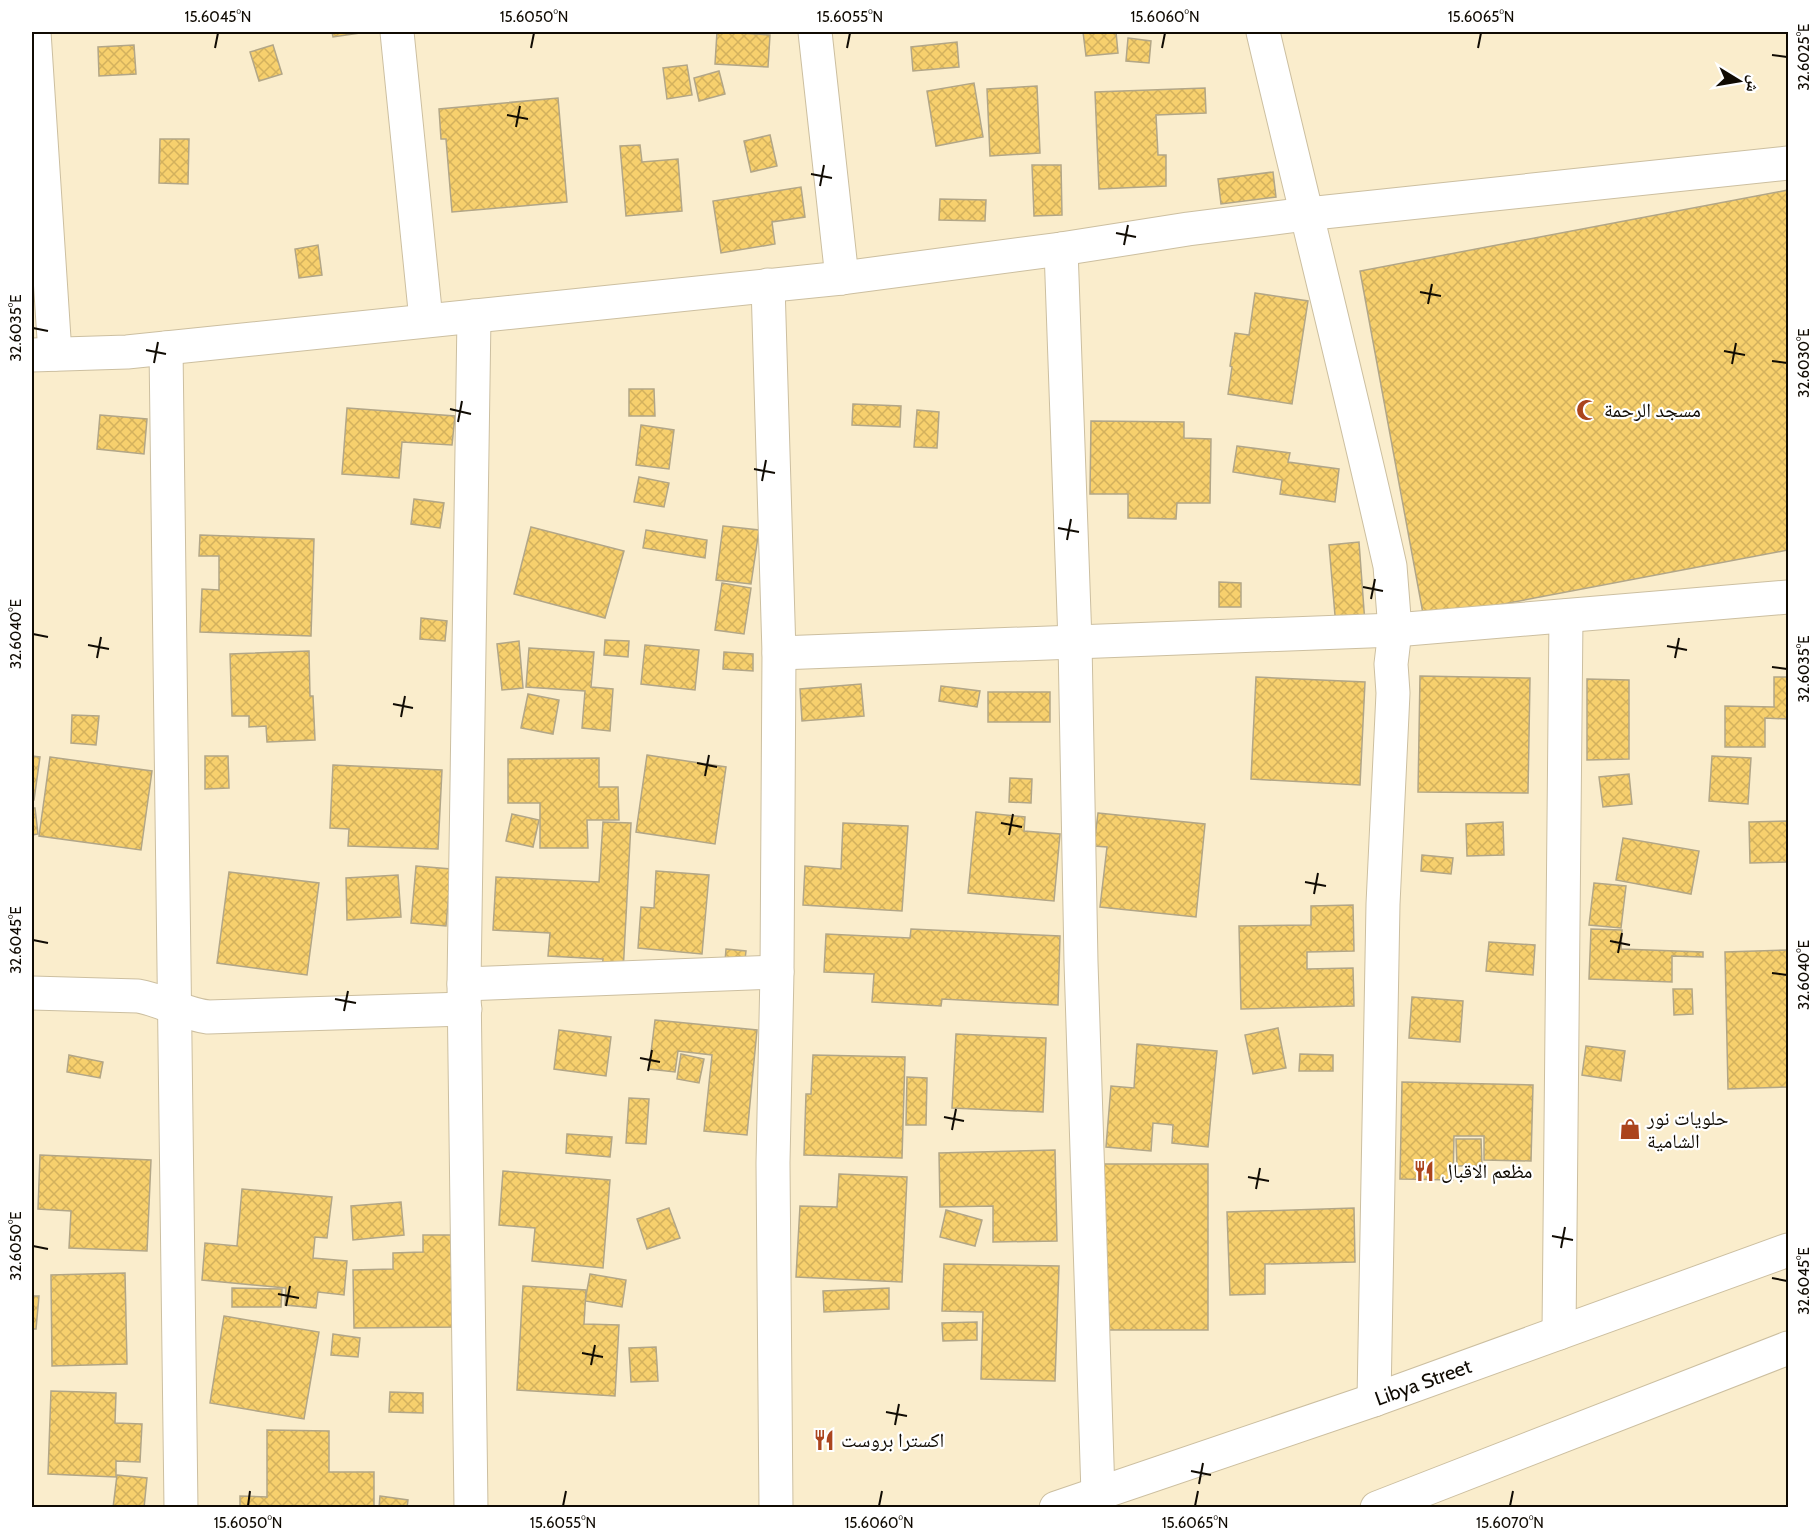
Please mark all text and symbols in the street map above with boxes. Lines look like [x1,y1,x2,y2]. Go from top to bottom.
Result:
text: 15.6045°N [185,8,251,26]
text: 15.6050°N [500,8,568,26]
text: 15.6055°N [817,8,883,26]
text: 15.6060°N [1130,8,1200,26]
text: 15.6065°N [1448,8,1514,26]
text: 32.6025°E [1795,24,1813,90]
north arrow [1709,51,1769,111]
text: ش [1742,74,1764,94]
text: 32.6035°E [7,295,25,362]
text: 32.6030°E [1795,328,1813,398]
mosque icon: مسجد الرحمة [1575,398,1599,422]
place label: مسجد الرحمة [1604,398,1701,422]
text: 32.6040°E [7,599,25,669]
text: 32.6035°E [1795,636,1813,703]
text: 32.6045°E [7,906,25,974]
text: 32.6040°E [1795,940,1813,1010]
place label: حلويات نور الشامية [1646,1106,1729,1153]
shop icon: حلويات نور الشامية [1618,1117,1642,1141]
restaurant icon: مظعم الاقبال [1412,1159,1436,1183]
place label: مظعم الاقبال [1441,1159,1532,1185]
text: 32.6050°E [7,1211,25,1281]
text: 32.6045°E [1795,1247,1813,1315]
street label: Libya Street [1372,1354,1475,1411]
restaurant icon: اكسترا بروست [812,1428,836,1452]
place label: اكسترا بروست [841,1428,944,1452]
text: 15.6050°N [214,1514,282,1532]
text: 15.6055°N [530,1514,596,1532]
text: 15.6060°N [844,1514,914,1532]
text: 15.6065°N [1162,1514,1228,1532]
text: 15.6070°N [1476,1514,1544,1532]

